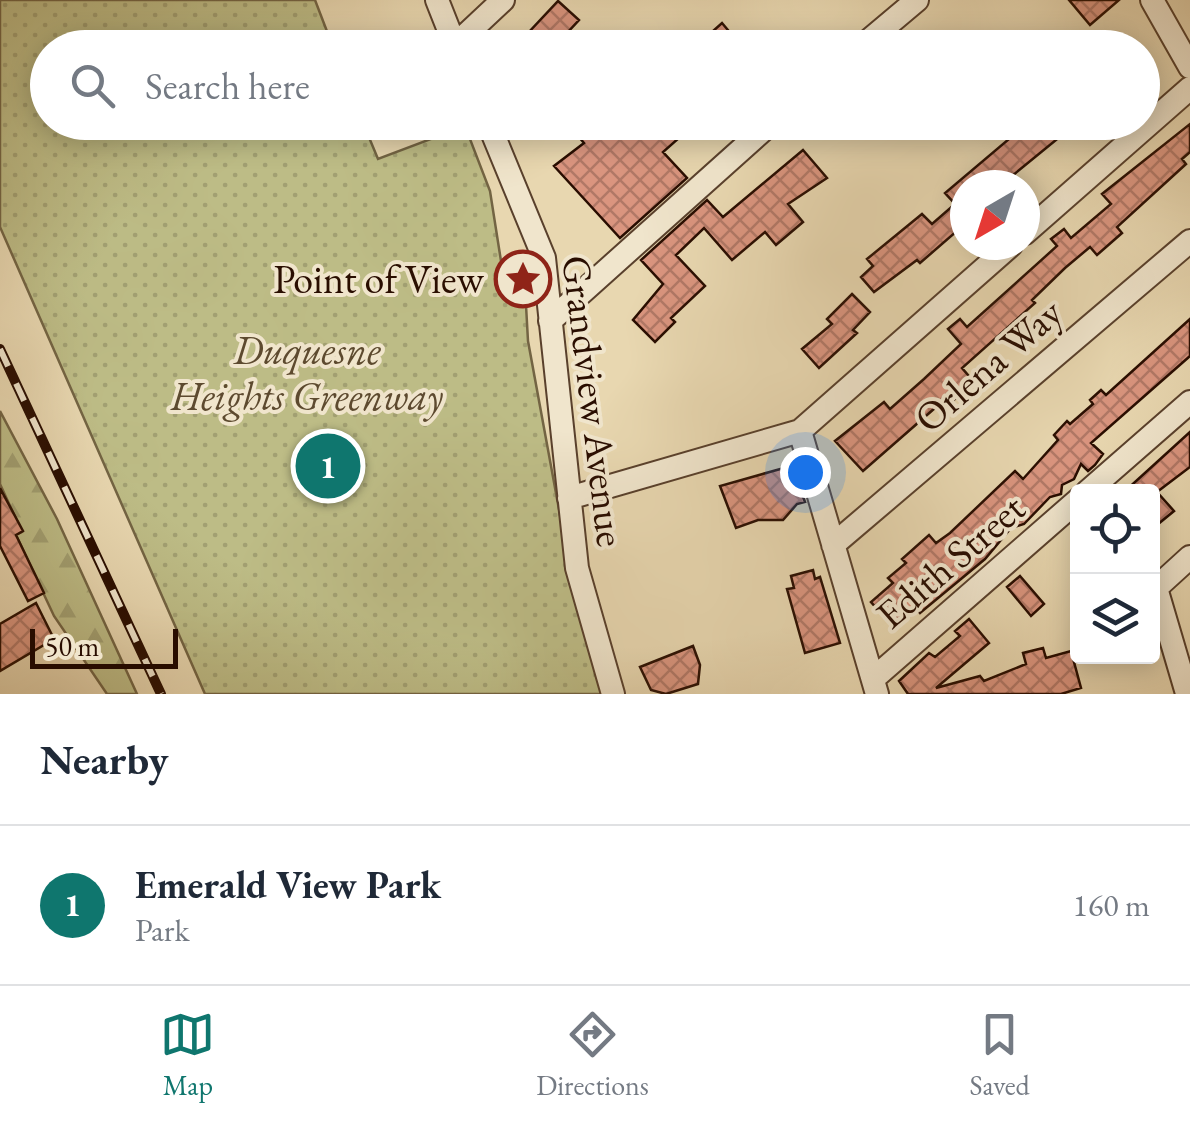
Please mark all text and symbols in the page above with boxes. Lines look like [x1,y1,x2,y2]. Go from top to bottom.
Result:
search box [30,30,1160,140]
icon: search [65,58,120,113]
text: Search here [145,61,310,110]
north arrow [950,170,1040,260]
place icon: Point of View [493,249,553,309]
street label: Grandview Avenue [550,252,638,550]
place label: Point of View [273,253,485,305]
street label: Orlena Way [903,286,1073,444]
park label: Duquesne Heights Greenway [170,324,443,422]
pin: 1 [296,428,360,504]
your location [780,447,831,498]
street label: Edith Street [865,482,1036,640]
map controls [1070,484,1160,664]
button: locate [1070,484,1160,574]
button: layers [1070,574,1160,664]
scale bar [30,624,178,668]
text: 50 m [45,628,99,664]
text: Nearby [40,732,169,787]
text: Emerald View Park [135,860,441,909]
text: 1 [64,884,81,926]
text: 160 m [1073,884,1150,926]
text: Park [135,909,190,951]
tab: Map [160,1007,215,1103]
tab: Directions [536,1007,649,1103]
tab: Saved [970,1007,1030,1103]

